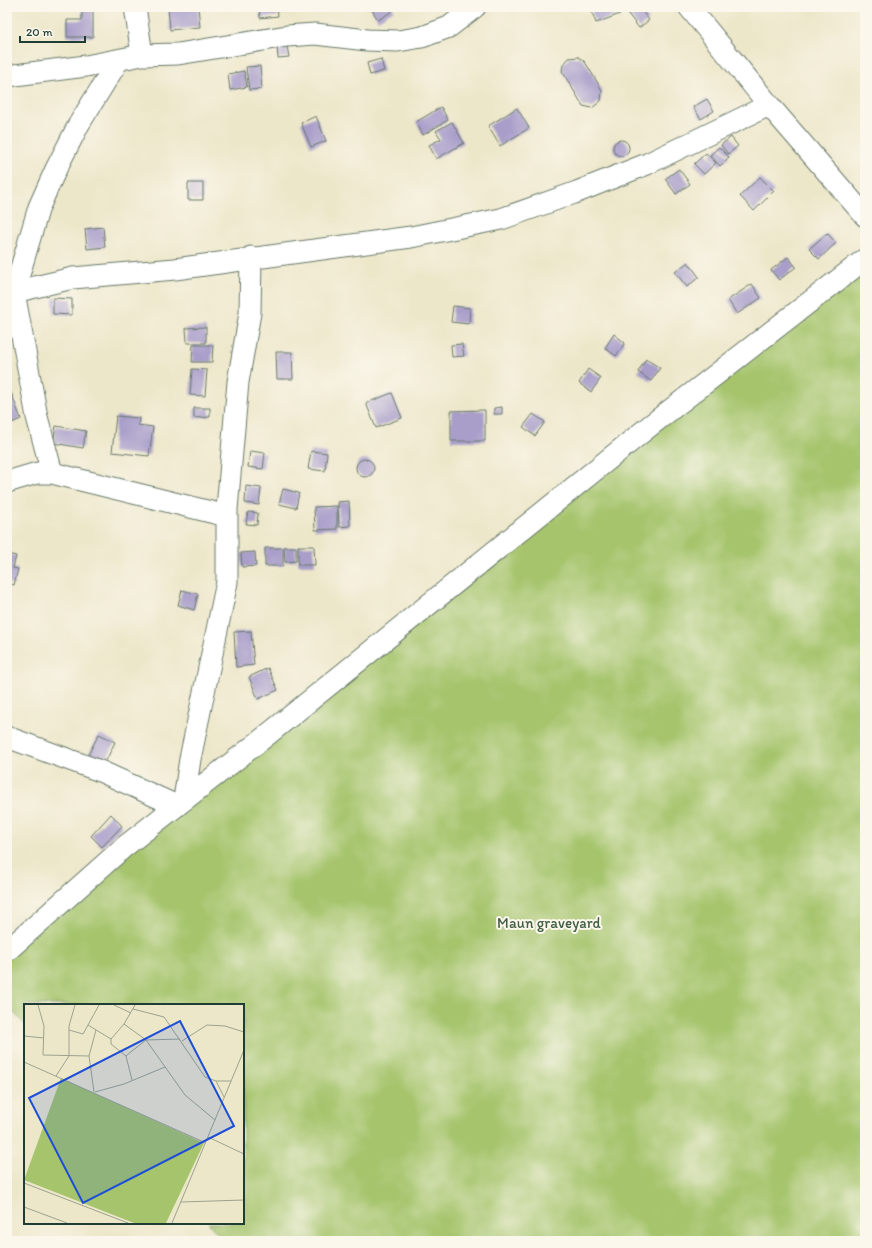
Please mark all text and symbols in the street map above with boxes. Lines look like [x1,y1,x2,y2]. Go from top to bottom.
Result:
scale bar [20,18,85,44]
text: 20 m [26,25,53,39]
park label: Maun graveyard [497,914,602,932]
inset map [24,1004,244,1224]

